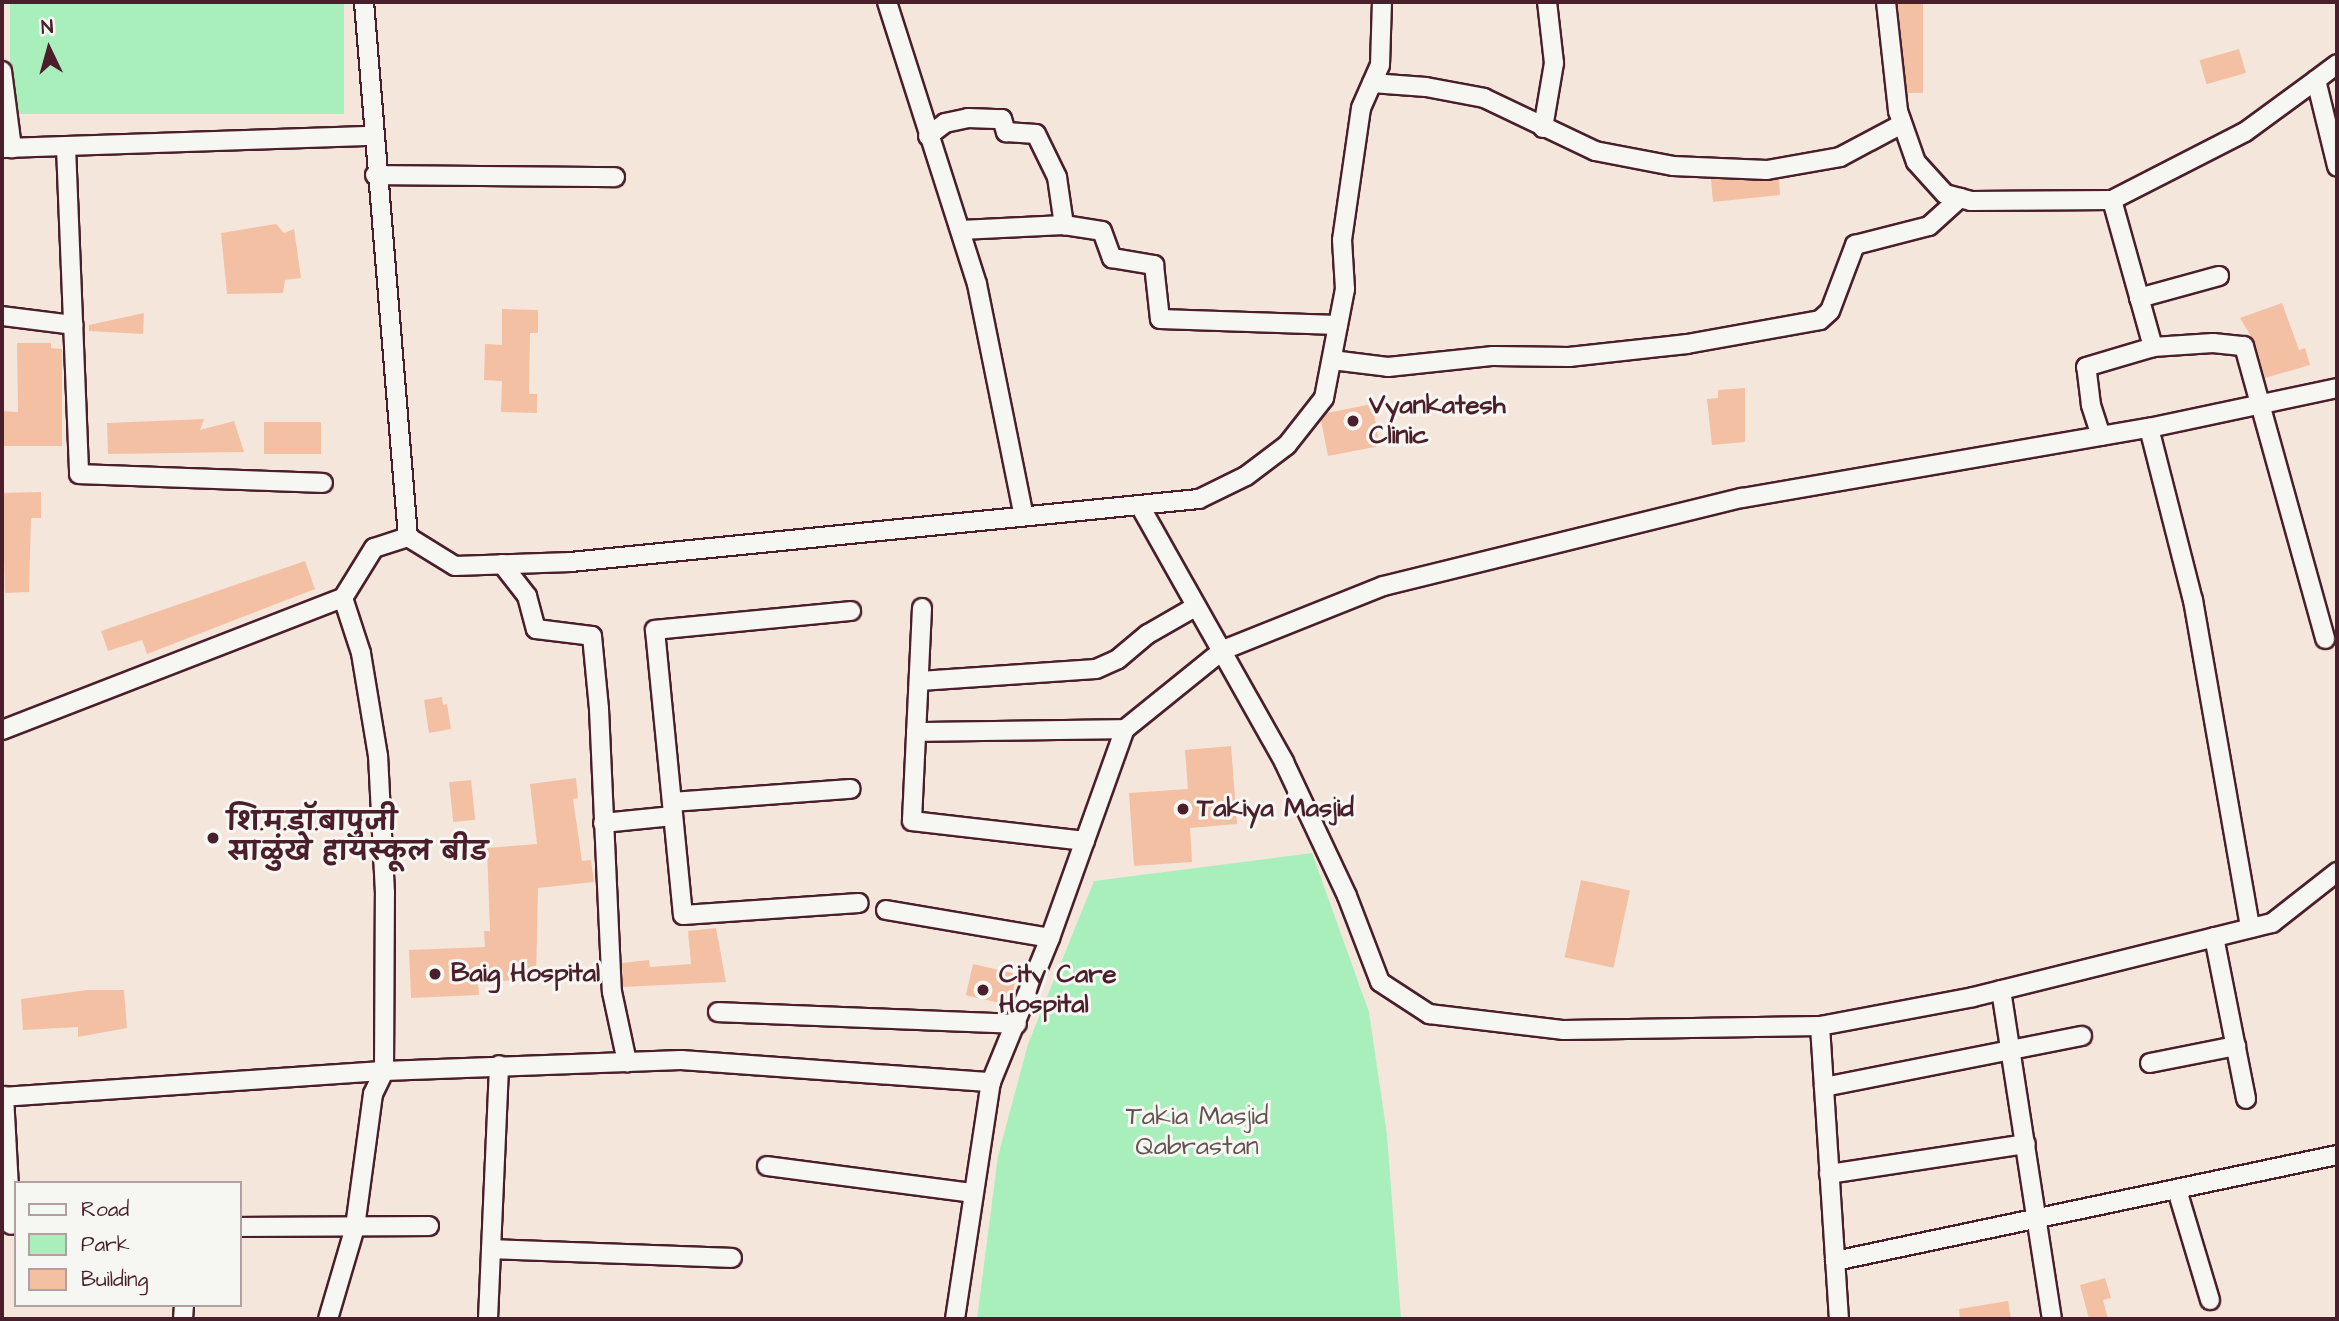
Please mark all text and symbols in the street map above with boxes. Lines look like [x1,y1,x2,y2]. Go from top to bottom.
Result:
north arrow [14,14,84,84]
text: N [40,14,54,42]
place label: Vyankatesh Clinic [1369,390,1506,452]
marker: Vyankatesh Clinic [1343,411,1363,431]
place label: Takiya Masjid [1197,793,1354,825]
marker: Takiya Masjid [1175,801,1191,817]
place label: शि.म.डॉ.बापुजी साळुंखे हायस्कूल बीड [227,807,488,868]
marker: शि.म.डॉ.बापुजी साळुंखे हायस्कूल बीड [205,830,221,846]
place label: Baig Hospital [451,958,600,990]
place label: City Care Hospital [999,959,1117,1020]
marker: Baig Hospital [425,964,445,984]
marker: City Care Hospital [973,980,993,1000]
park label: Takia Masjid Qabrastan [1126,1101,1268,1162]
legend [14,1181,242,1307]
text: Road [81,1195,129,1224]
text: Park [81,1230,130,1259]
text: Building [81,1265,148,1294]

